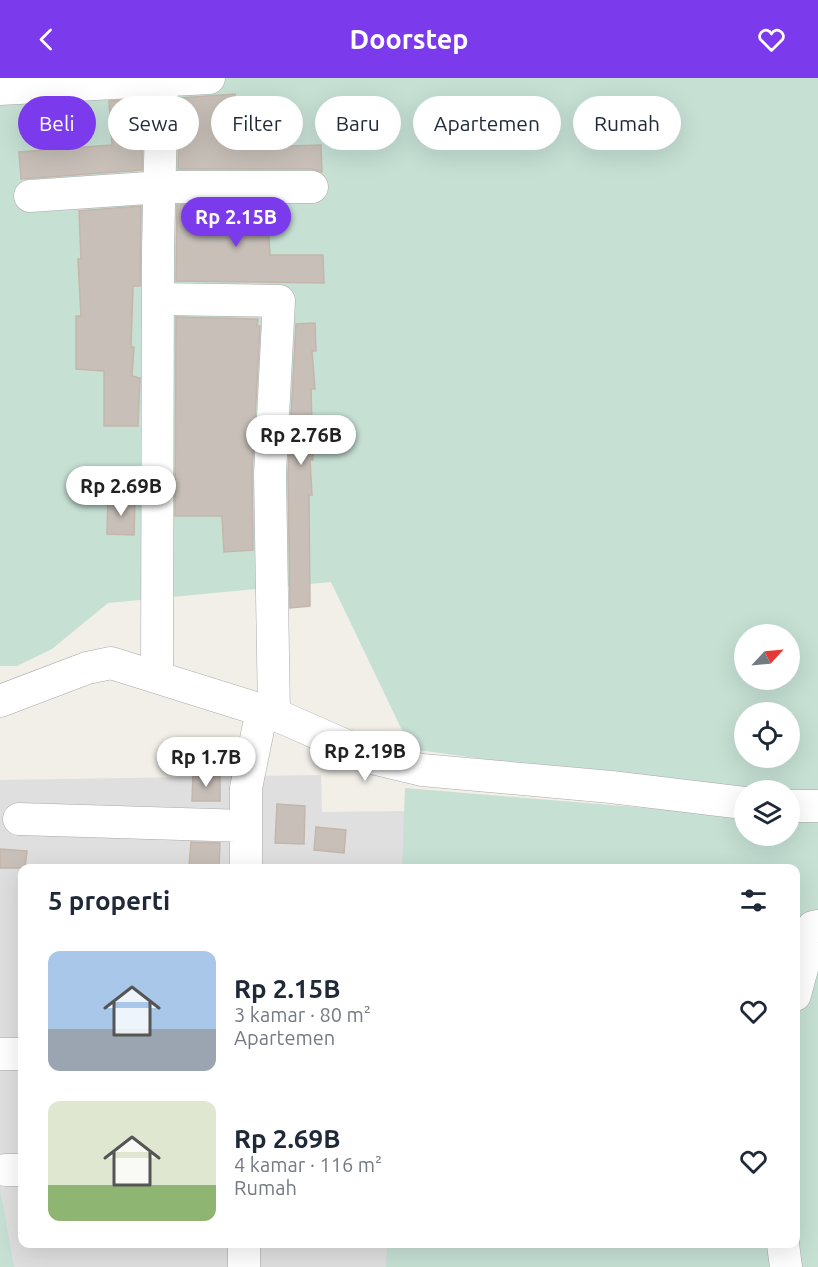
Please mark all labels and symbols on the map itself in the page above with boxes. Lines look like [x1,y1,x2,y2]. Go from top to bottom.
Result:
pin: Rp 2.15B [174,197,298,248]
pin: Rp 2.76B [239,415,363,466]
pin: Rp 2.69B [59,466,183,517]
north arrow [734,624,800,690]
pin: Rp 2.19B [303,731,427,782]
pin: Rp 1.7B [151,737,261,788]

